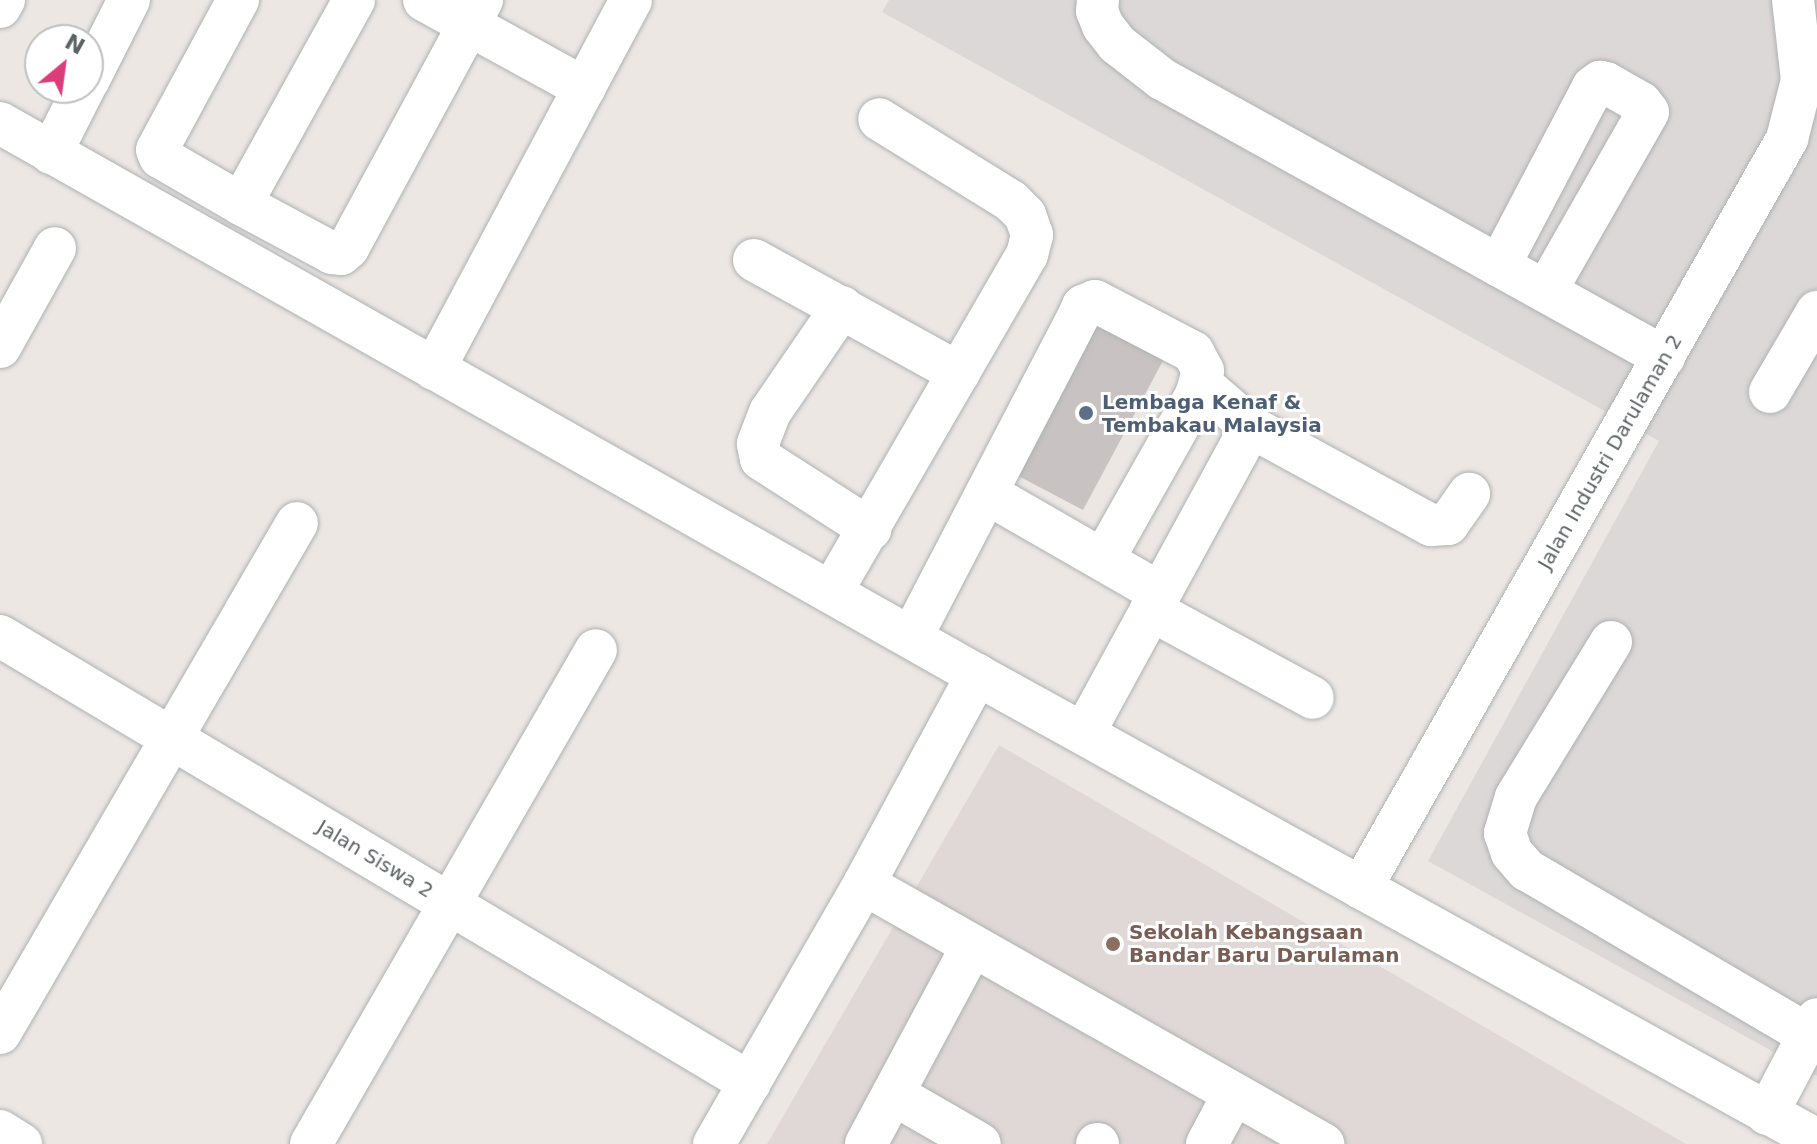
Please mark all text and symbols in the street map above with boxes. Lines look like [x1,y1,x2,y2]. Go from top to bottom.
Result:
north arrow [24,24,104,104]
text: N [61,29,89,60]
street label: Jalan Industri Darulaman 2 [1533,330,1687,574]
place label: Lembaga Kenaf & Tembakau Malaysia [1102,390,1322,437]
marker: Lembaga Kenaf & Tembakau Malaysia [1077,404,1095,422]
street label: Jalan Siswa 2 [313,815,437,903]
place label: Sekolah Kebangsaan Bandar Baru Darulaman [1129,920,1400,967]
marker: Sekolah Kebangsaan Bandar Baru Darulaman [1104,935,1122,953]

